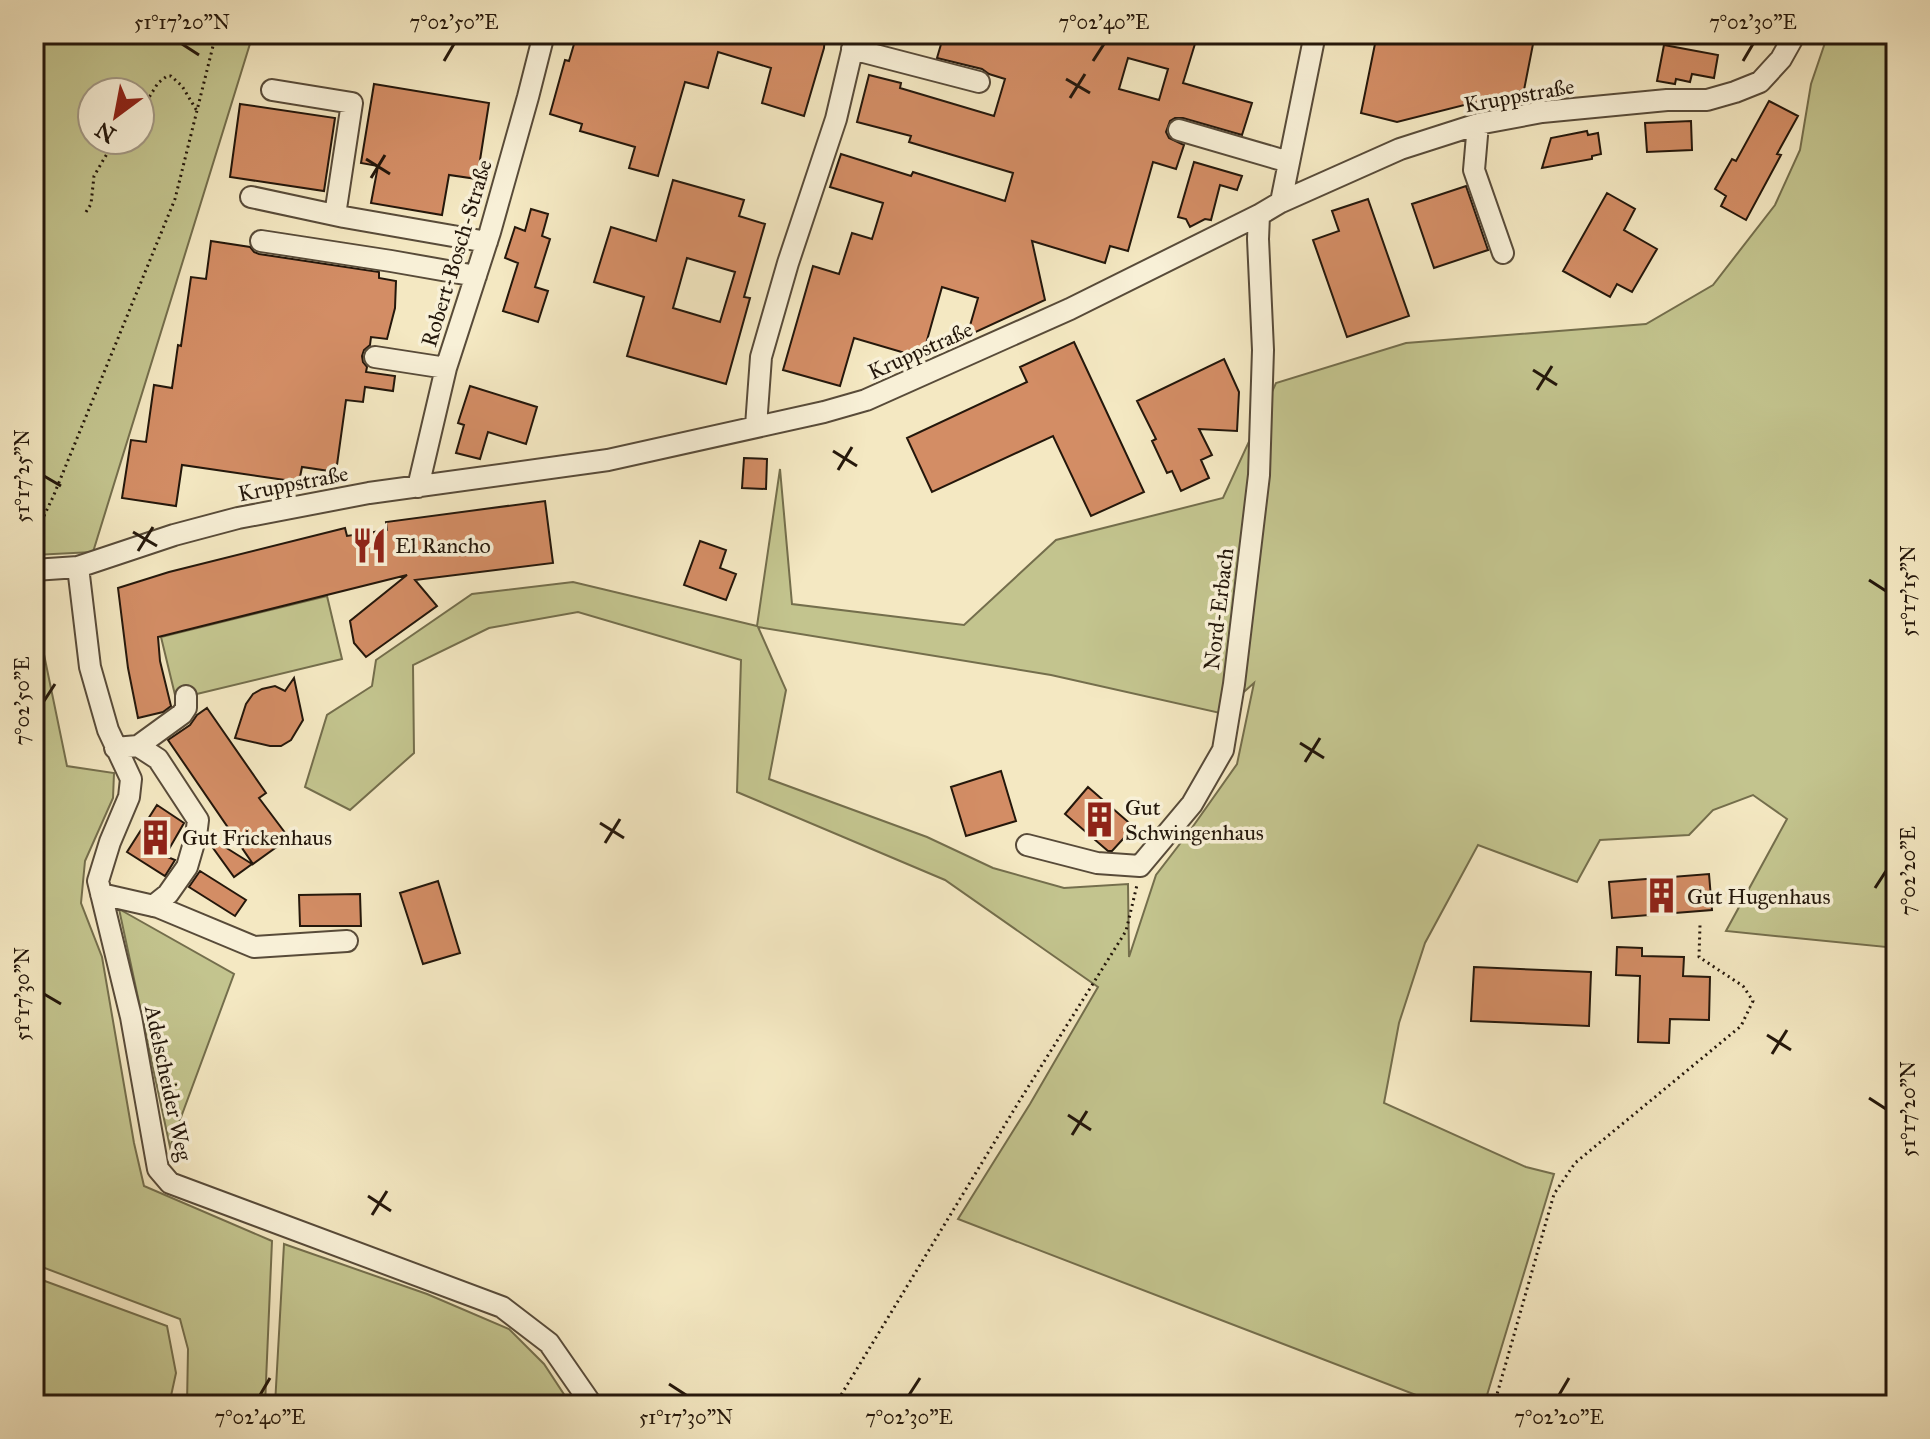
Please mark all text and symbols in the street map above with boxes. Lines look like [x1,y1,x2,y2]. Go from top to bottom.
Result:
text: 51°17'20"N [134,10,230,34]
text: 7°02'50"E [410,10,498,34]
text: 7°02'40"E [1059,10,1149,34]
text: 7°02'30"E [1709,10,1797,34]
street label: Kruppstraße [1462,73,1576,118]
north arrow [76,76,156,156]
text: N [90,116,121,149]
street label: Robert-Bosch-Straße [415,156,498,350]
street label: Kruppstraße [864,315,977,385]
text: 51°17'25"N [10,429,34,523]
street label: Kruppstraße [236,460,350,507]
restaurant icon: El Rancho [350,526,388,564]
place label: El Rancho [395,532,491,559]
text: 51°17'15"N [1896,545,1920,637]
street label: Nord-Erbach [1198,546,1239,672]
text: 7°02'50"E [10,657,34,745]
place label: Gut Schwingenhaus [1125,794,1264,846]
building icon: Gut Schwingenhaus [1080,801,1118,839]
building icon: Gut Frickenhaus [137,818,175,856]
place label: Gut Frickenhaus [182,824,332,851]
text: 7°02'20"E [1896,826,1920,916]
building icon: Gut Hugenhaus [1642,877,1680,915]
place label: Gut Hugenhaus [1687,883,1830,910]
text: 51°17'30"N [10,947,34,1041]
street label: Adelscheider Weg [139,1002,198,1164]
text: 51°17'20"N [1896,1061,1920,1157]
text: 7°02'40"E [215,1405,305,1429]
text: 51°17'30"N [639,1405,733,1429]
text: 7°02'30"E [865,1405,953,1429]
text: 7°02'20"E [1514,1405,1604,1429]

